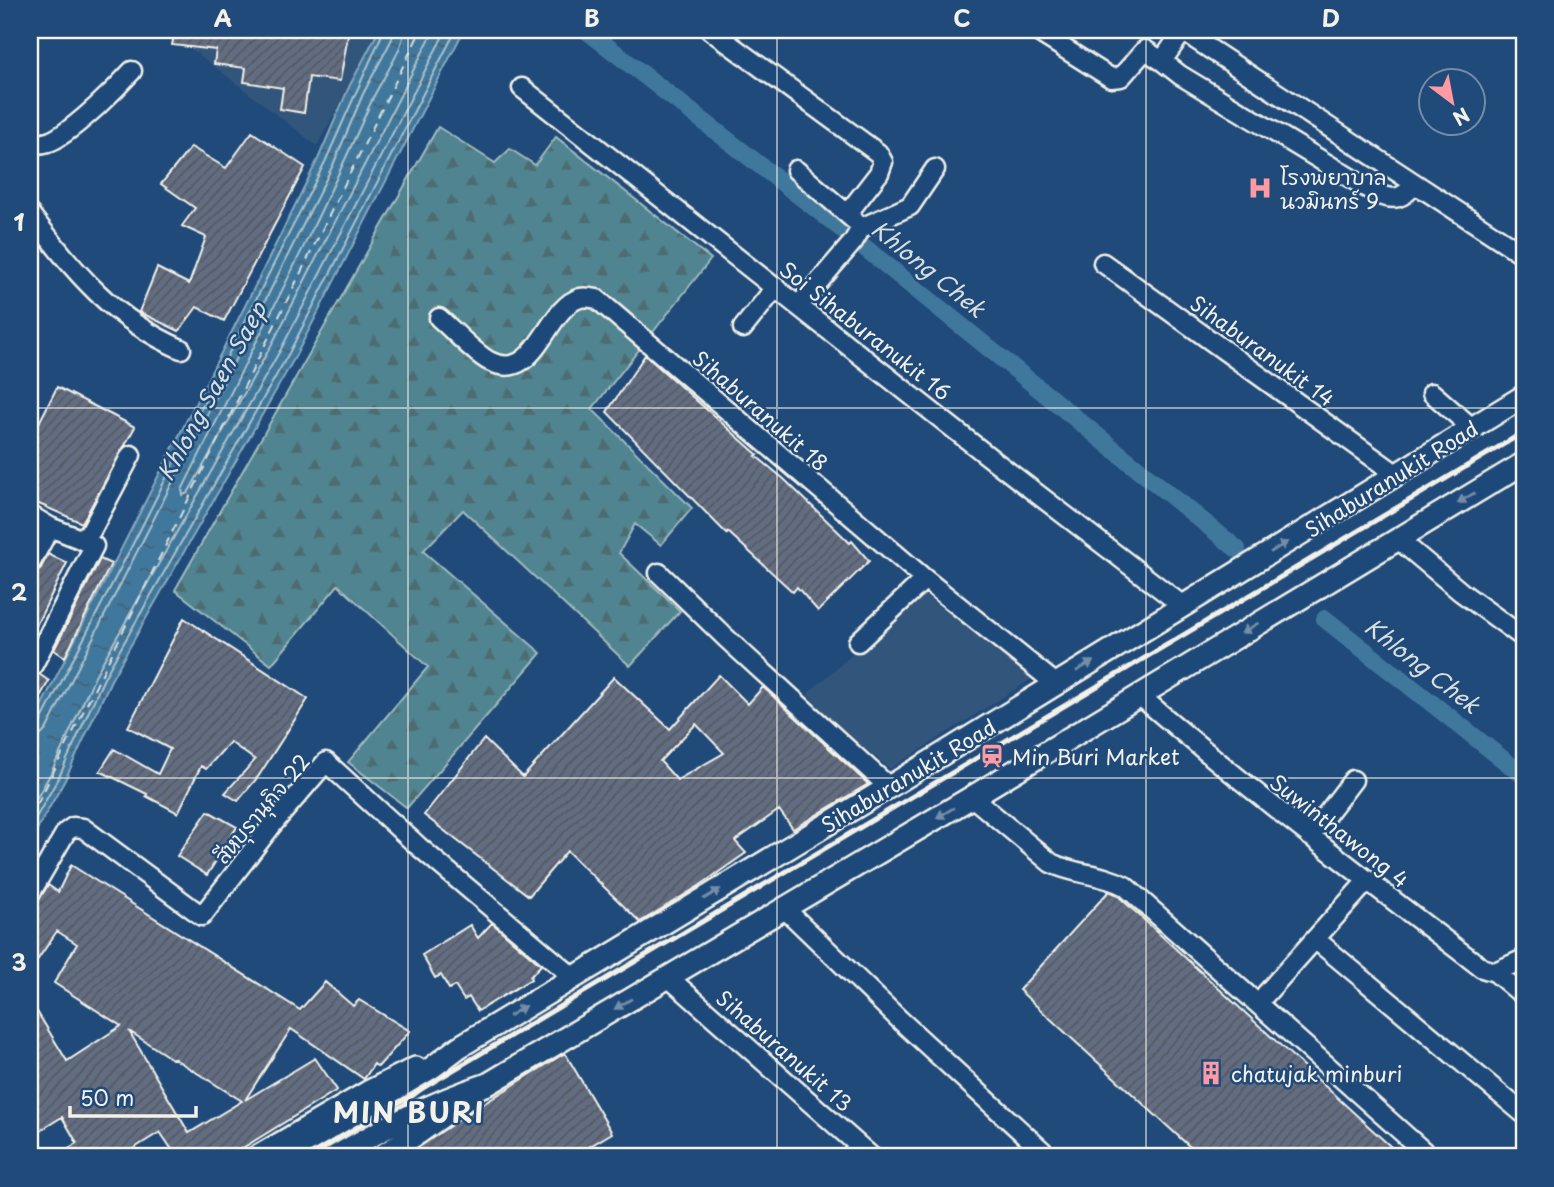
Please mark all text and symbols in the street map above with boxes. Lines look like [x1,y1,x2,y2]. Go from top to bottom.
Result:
text: A [214,0,232,35]
text: B [584,0,600,35]
text: C [953,0,971,35]
text: D [1322,0,1340,35]
north arrow [1418,66,1488,136]
text: N [1448,101,1475,133]
place label: โรงพยาบาล นวมินทร์ 9 [1280,160,1386,216]
hospital icon: โรงพยาบาล นวมินทร์ 9 [1246,174,1274,202]
text: 1 [14,204,25,239]
water label: Khlong Chek [864,211,994,326]
street label: Soi Sihaburanukit 16 [773,253,959,407]
street label: Sihaburanukit 14 [1184,287,1342,413]
water label: Khlong Saen Saep [147,294,275,487]
street label: Sihaburanukit 18 [686,342,836,478]
street label: Sihaburanukit Road [1298,412,1484,544]
one-way arrow [1456,491,1475,504]
one-way arrow [1269,540,1288,553]
text: 2 [11,574,27,609]
water label: Khlong Chek [1358,609,1489,722]
one-way arrow [1241,622,1260,634]
one-way arrow [1076,660,1095,673]
street label: Sihaburanukit Road [814,710,1002,840]
place label: Min Buri Market [1012,740,1180,772]
station icon: Min Buri Market [978,742,1006,770]
street label: สีหบุรานุกิจ 22 [205,746,318,871]
street label: Suwinthawong 4 [1264,765,1416,895]
one-way arrow [936,807,955,819]
one-way arrow [702,887,721,900]
text: 3 [11,944,27,979]
street label: Sihaburanukit 13 [710,982,860,1118]
one-way arrow [614,998,633,1010]
one-way arrow [508,1005,527,1018]
place label: chatujak minburi [1231,1057,1402,1089]
building icon: chatujak minburi [1197,1059,1225,1087]
scale bar [70,1075,196,1119]
text: 50 m [80,1081,134,1113]
district label: MIN BURI [333,1090,485,1133]

